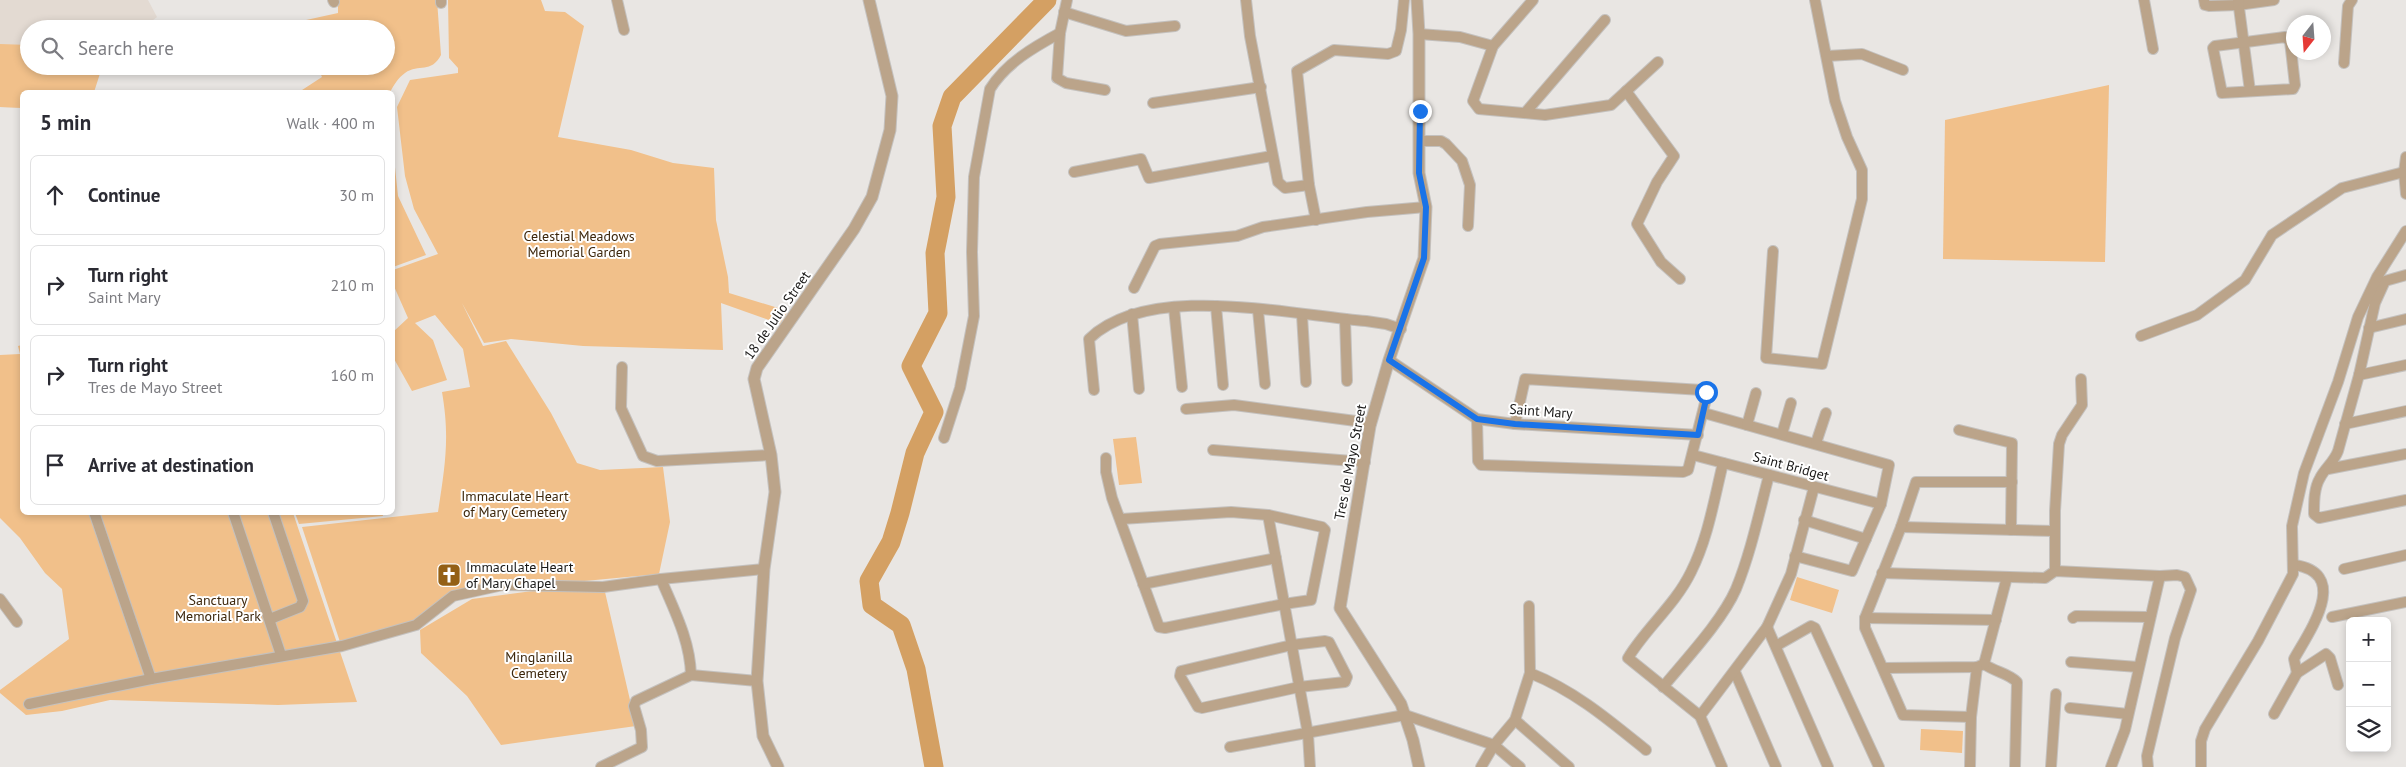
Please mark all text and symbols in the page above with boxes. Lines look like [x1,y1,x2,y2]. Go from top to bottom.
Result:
north arrow [2286,15,2331,60]
search box [20,20,395,75]
icon: search [38,34,66,62]
text: Search here [78,36,174,60]
route end [1409,100,1432,123]
text: 5 min [40,109,91,136]
text: Walk · 400 m [286,113,375,133]
icon: ahead [41,181,69,209]
text: Continue [88,183,160,207]
text: 30 m [339,185,374,205]
park label: Celestial Meadows Memorial Garden [523,227,635,261]
text: Turn right [88,263,168,287]
street label: 18 de Julio Street [740,267,814,363]
icon: right [41,271,69,299]
text: 210 m [331,275,374,295]
text: Saint Mary [88,287,161,307]
text: Turn right [88,353,168,377]
icon: right [41,361,69,389]
text: 160 m [331,365,374,385]
text: Tres de Mayo Street [88,377,222,397]
route start [1695,381,1718,404]
street label: Saint Mary [1509,400,1574,422]
street label: Tres de Mayo Street [1330,402,1370,521]
street label: Saint Bridget [1751,447,1831,485]
icon: arrive [41,451,69,479]
text: Arrive at destination [88,453,254,477]
park label: Immaculate Heart of Mary Cemetery [461,487,569,521]
place label: Immaculate Heart of Mary Chapel [466,558,574,592]
church icon: Immaculate Heart of Mary Chapel [436,562,462,588]
park label: Sanctuary Memorial Park [175,591,261,625]
map controls [2346,617,2391,752]
button: + [2346,617,2391,662]
park label: Minglanilla Cemetery [505,648,573,682]
button: − [2346,662,2391,707]
button: layers [2346,707,2391,752]

